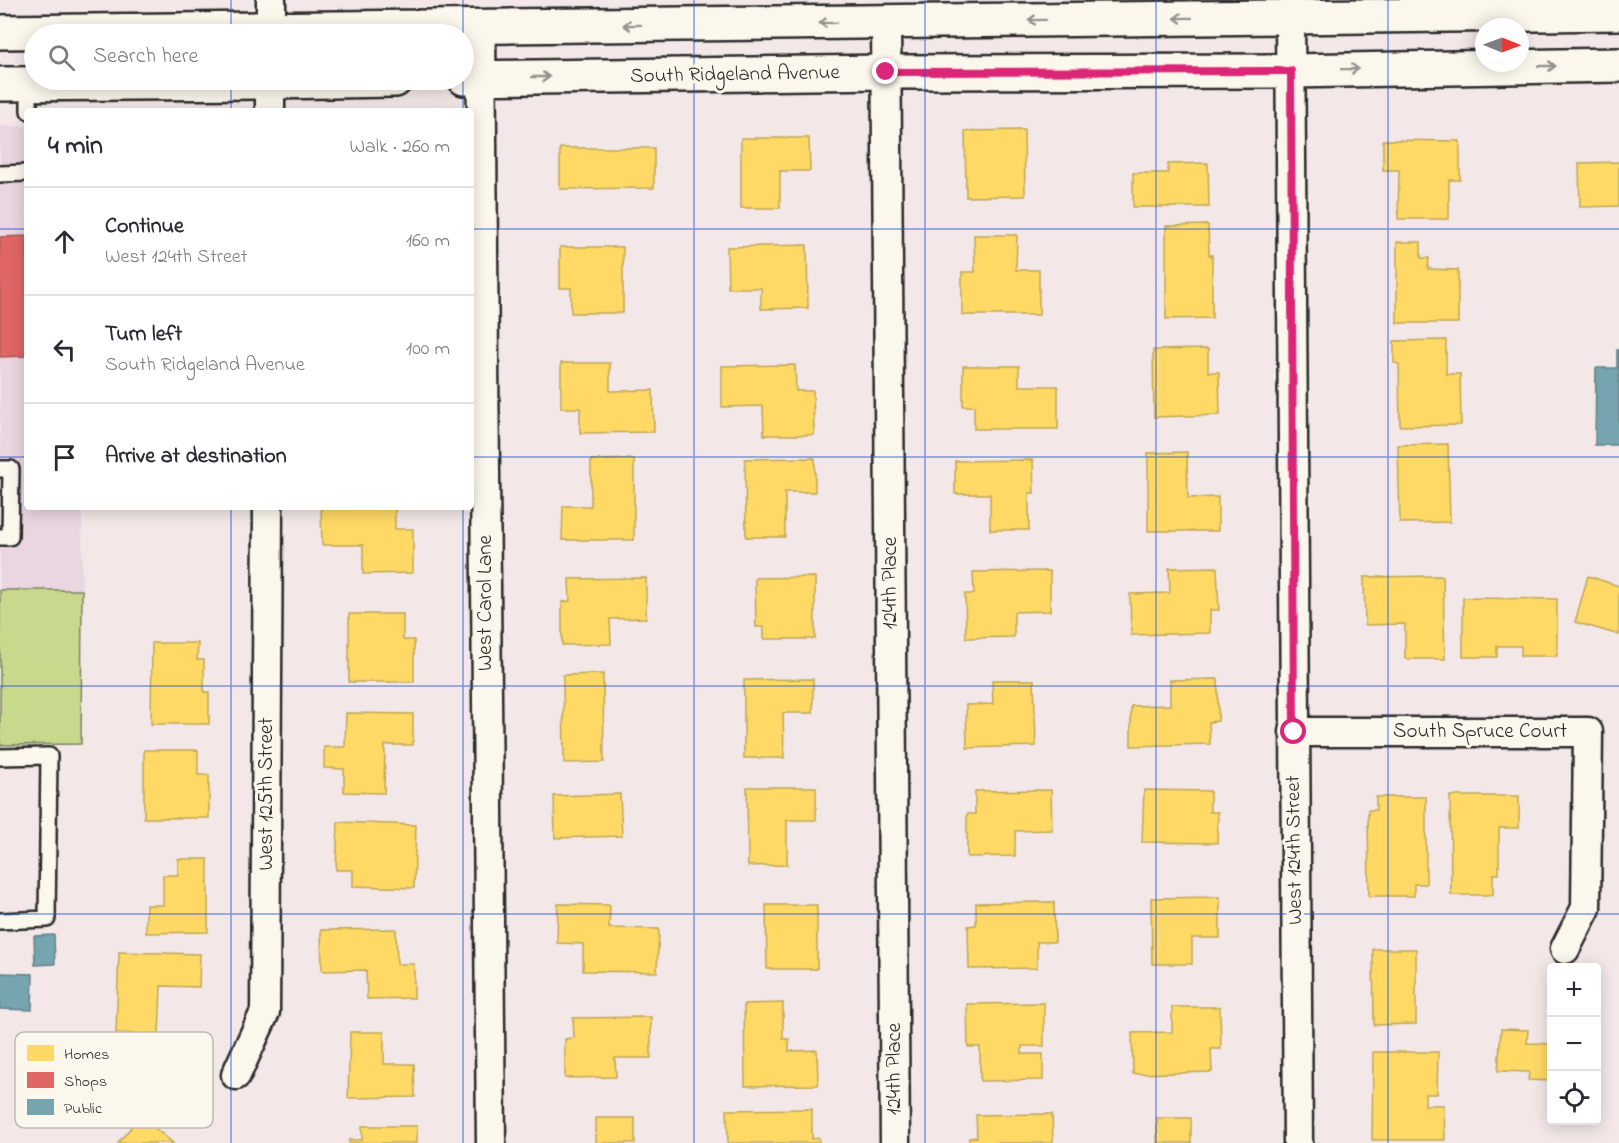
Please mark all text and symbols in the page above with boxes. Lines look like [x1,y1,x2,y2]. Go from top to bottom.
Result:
one-way arrow [1173,12,1193,24]
one-way arrow [1028,14,1048,26]
one-way arrow [818,17,838,29]
north arrow [1475,18,1529,72]
one-way arrow [622,19,642,31]
search box [24,24,474,90]
icon: search [45,41,78,74]
text: Search here [93,41,198,73]
street label: South Ridgeland Avenue [630,58,841,94]
route end [872,58,898,84]
one-way arrow [1537,60,1557,72]
one-way arrow [1339,64,1359,75]
one-way arrow [530,71,550,83]
text: 4 min [48,128,103,166]
text: Walk · 260 m [349,133,450,162]
text: Continue [105,211,184,243]
icon: ahead [48,225,81,258]
text: 160 m [406,227,450,256]
text: West 124th Street [105,243,248,272]
text: Turn left [105,319,182,351]
icon: left [48,333,81,366]
text: 100 m [406,335,450,364]
text: South Ridgeland Avenue [105,351,305,380]
icon: arrive [48,441,81,474]
text: Arrive at destination [105,441,287,473]
street label: West Carol Lane [471,534,501,671]
street label: 124th Place [876,536,906,629]
street label: West 125th Street [252,717,282,871]
street label: South Spruce Court [1393,717,1567,747]
route start [1280,718,1306,744]
street label: West 124th Street [1279,775,1311,925]
map controls [1547,963,1601,1125]
button: + [1547,963,1601,1017]
button: − [1547,1017,1601,1071]
street label: 124th Place [880,1022,910,1115]
legend [15,1032,213,1128]
text: Homes [64,1043,109,1067]
text: Shops [64,1070,107,1094]
button: locate [1547,1071,1601,1125]
text: Public [64,1097,103,1121]

